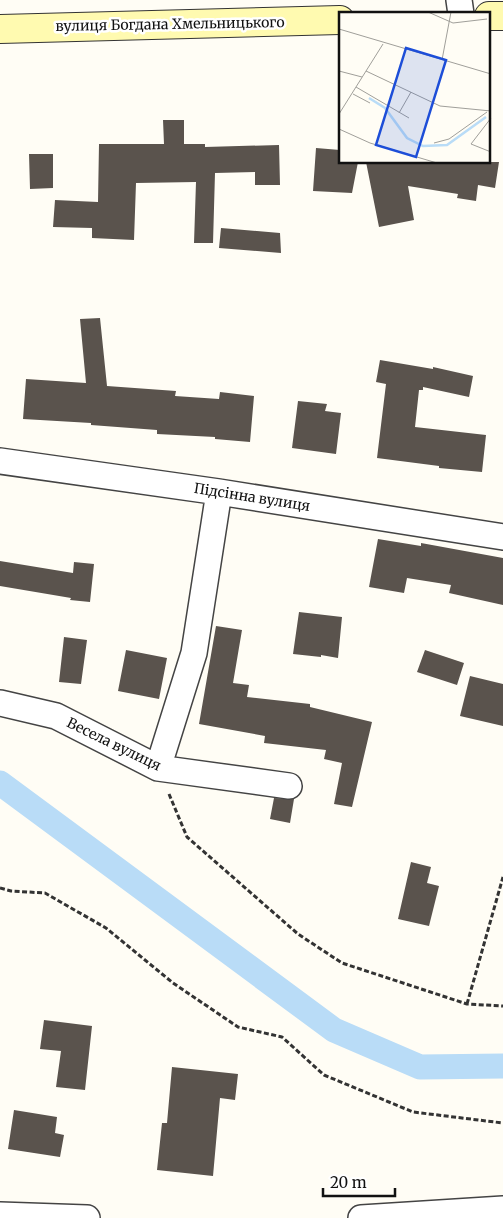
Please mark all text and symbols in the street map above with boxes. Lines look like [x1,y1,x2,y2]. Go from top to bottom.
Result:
inset map [339,12,490,164]
street label: вулиця Богдана Хмельницького [55,13,285,35]
street label: Підсінна вулиця [193,479,311,515]
street label: Весела вулиця [64,713,164,775]
scale bar [323,1166,396,1198]
text: 20 m [330,1173,367,1192]

